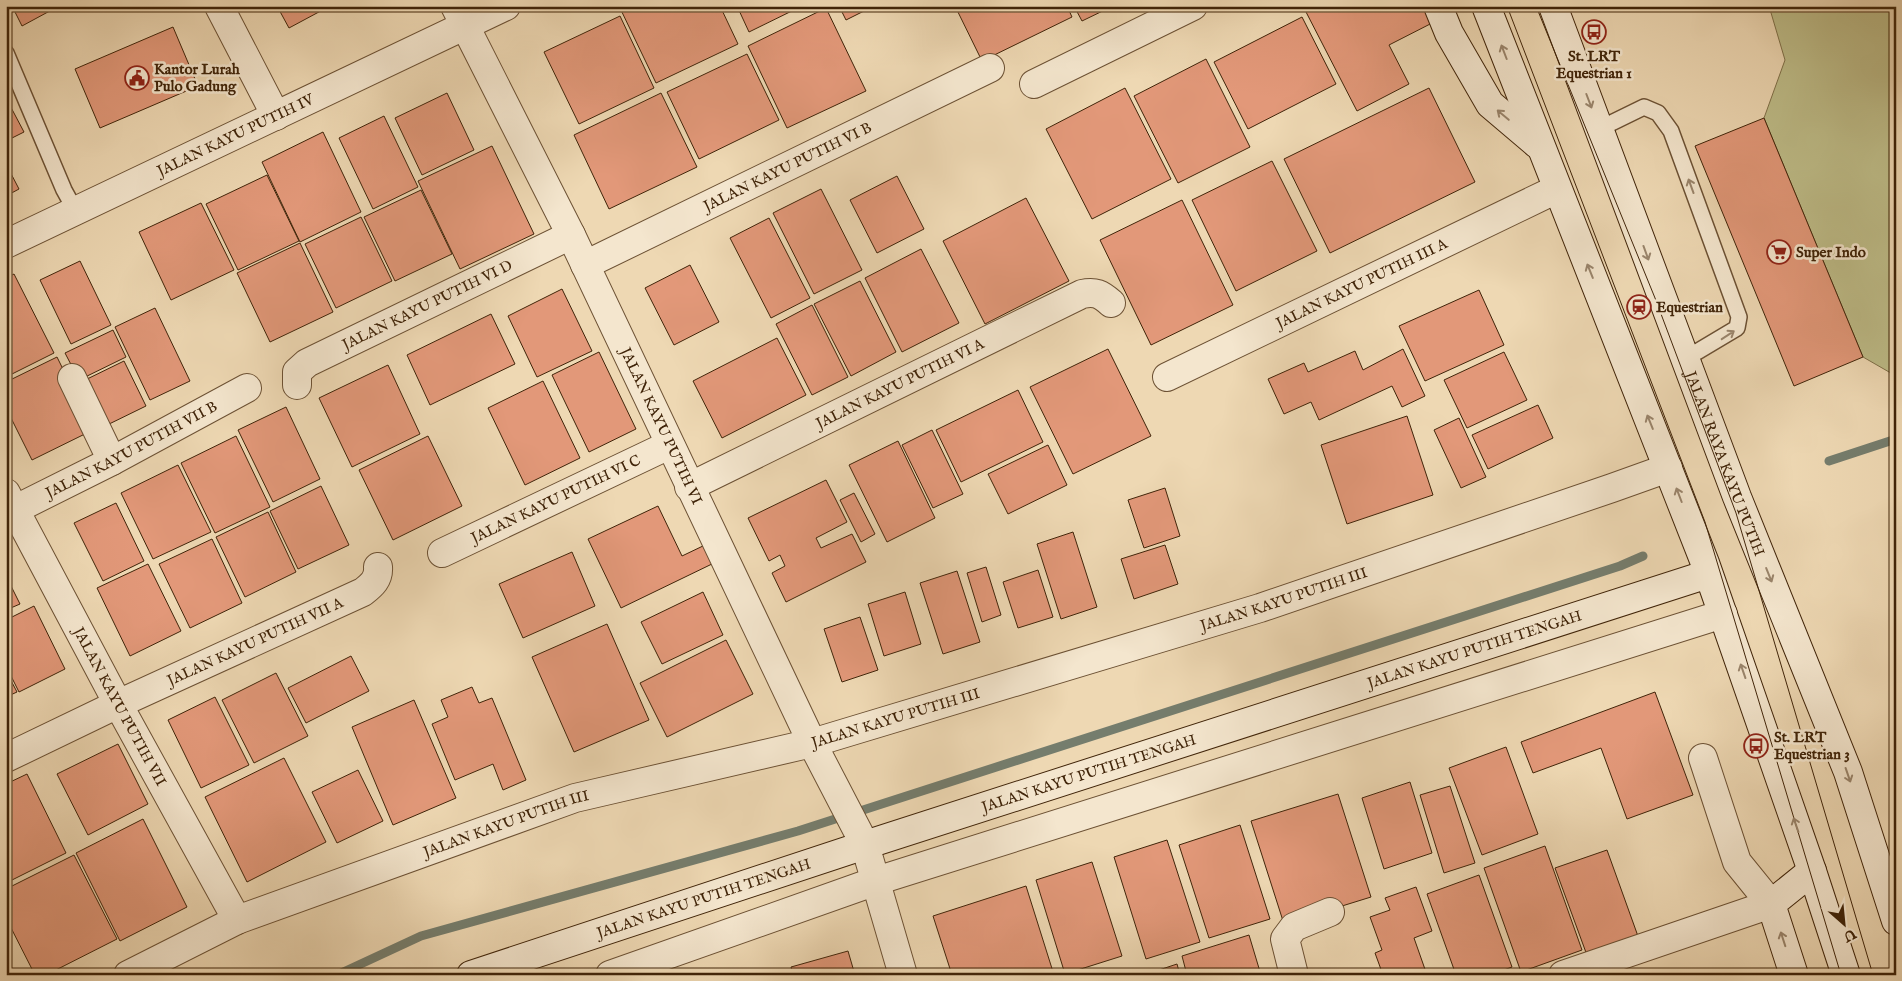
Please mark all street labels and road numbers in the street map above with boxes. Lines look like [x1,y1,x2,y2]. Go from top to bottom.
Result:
street label: JALAN KAYU PUTIH IV [152,89,318,182]
street label: JALAN KAYU PUTIH VI B [698,118,875,217]
street label: JALAN KAYU PUTIH III A [1271,234,1451,334]
street label: JALAN KAYU PUTIH VI D [337,256,516,355]
street label: JALAN KAYU PUTIH VI A [811,334,988,434]
street label: JALAN KAYU PUTIH VI [615,343,707,508]
street label: JALAN RAYA KAYU PUTIH [1680,367,1769,559]
street label: JALAN KAYU PUTIH VII B [41,397,221,504]
street label: JALAN KAYU PUTIH VI C [466,451,644,549]
street label: JALAN KAYU PUTIH III [1196,563,1370,636]
street label: JALAN KAYU PUTIH VII A [162,593,347,691]
street label: JALAN KAYU PUTIH TENGAH [1363,606,1584,694]
street label: JALAN KAYU PUTIH VII [68,622,171,790]
street label: JALAN KAYU PUTIH III [807,684,983,753]
street label: JALAN KAYU PUTIH TENGAH [977,730,1199,818]
street label: JALAN KAYU PUTIH III [419,786,591,863]
street label: JALAN KAYU PUTIH TENGAH [592,855,813,944]

